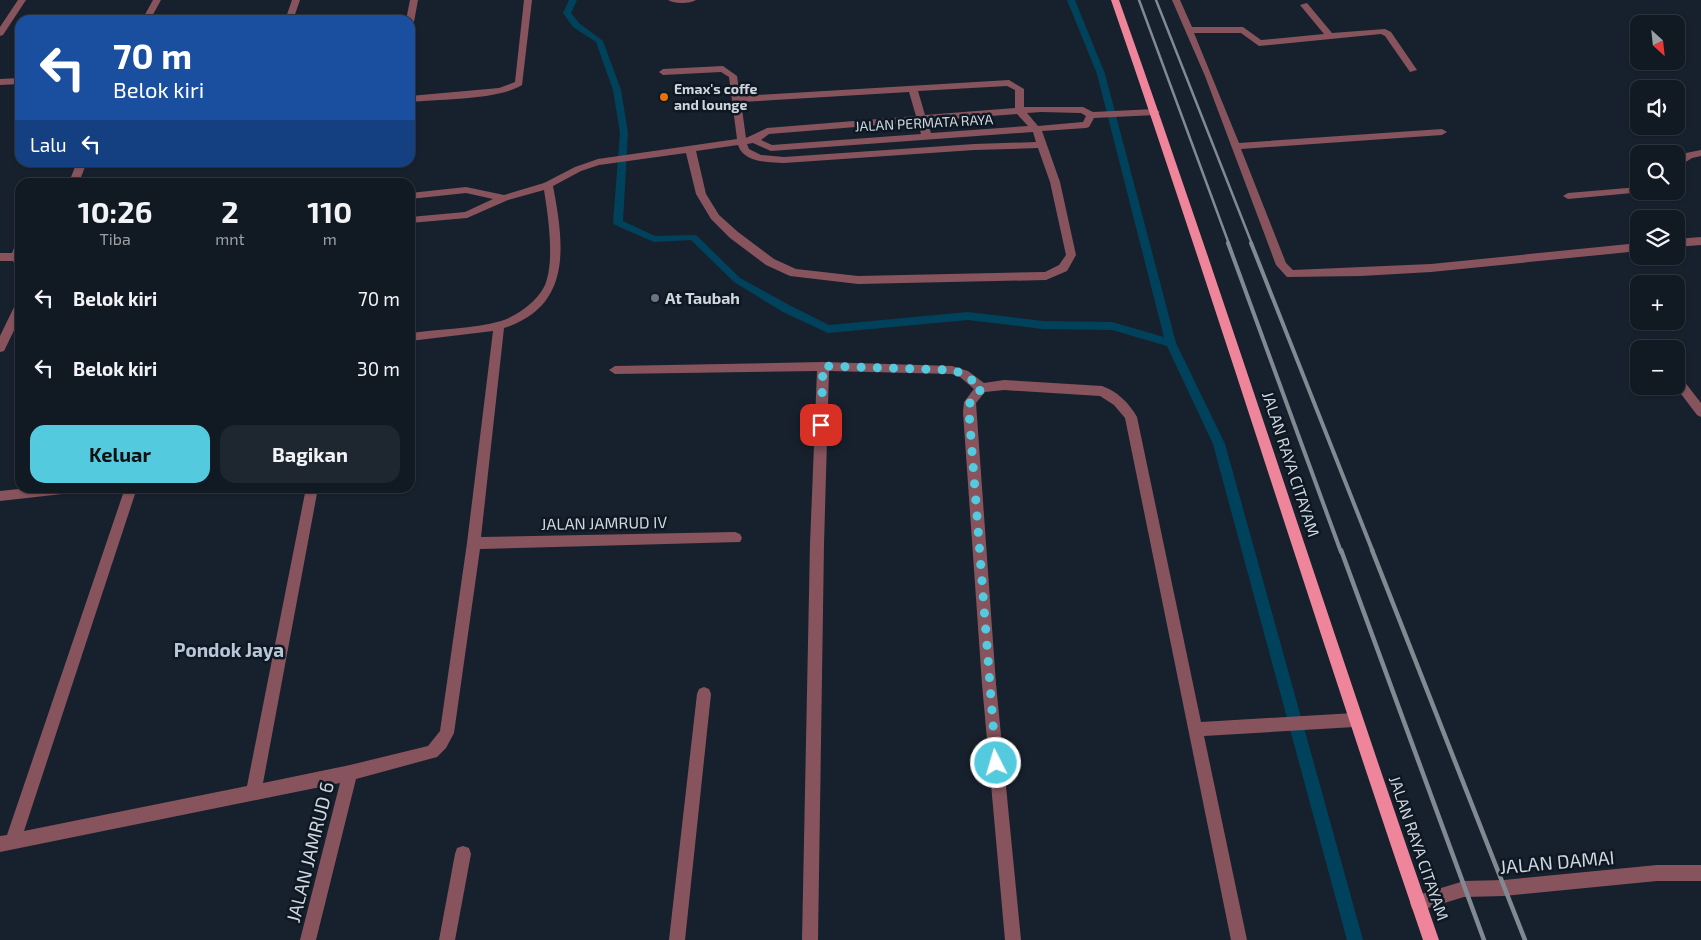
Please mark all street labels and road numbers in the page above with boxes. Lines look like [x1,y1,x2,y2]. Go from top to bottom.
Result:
street label: JALAN PERMATA RAYA [854,110,994,135]
street label: JALAN RAYA CITAYAM [1259,389,1324,539]
street label: JALAN JAMRUD IV [541,512,667,533]
street label: JALAN RAYA CITAYAM [1386,773,1453,923]
street label: JALAN JAMRUD 6 [281,779,338,925]
street label: JALAN DAMAI [1499,845,1615,878]

